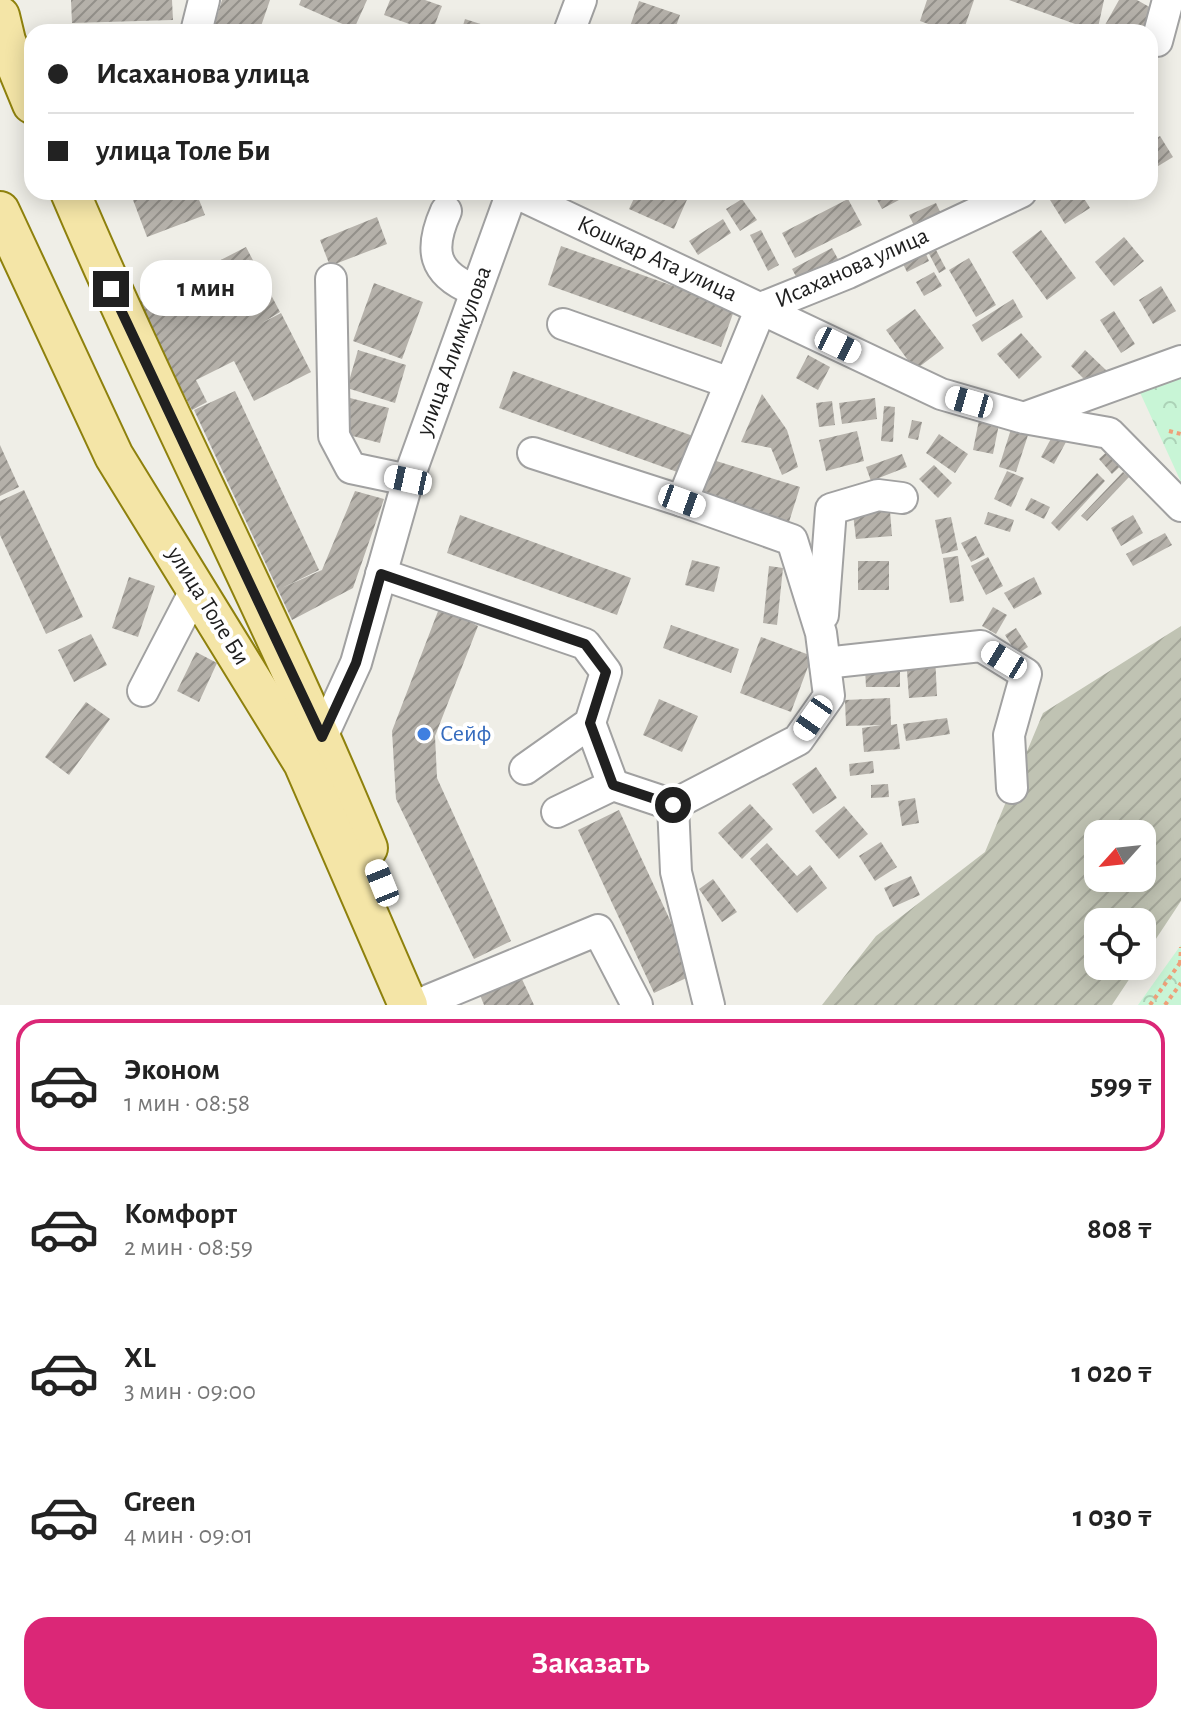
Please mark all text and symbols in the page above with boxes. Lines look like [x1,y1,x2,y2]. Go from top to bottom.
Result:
text: Исаханова улица [96,59,310,89]
text: улица Толе Би [96,136,271,166]
street label: Кошкар Ата улица [573,211,741,307]
street label: Исаханова улица [772,223,932,313]
callout: 1 мин [139,261,271,317]
street label: улица Алимкулова [412,263,496,440]
route end [93,271,129,307]
text: 1 мин [177,275,235,301]
car [811,324,865,366]
car [943,384,995,420]
car [382,463,434,497]
car [655,482,709,520]
street label: улица Толе Би [162,542,254,669]
car [977,637,1031,683]
car [789,691,837,745]
place label: Сейф [440,722,491,746]
marker: Сейф [415,725,433,743]
route start [655,787,691,823]
north arrow [1084,820,1156,892]
map controls [1084,820,1156,980]
car [362,856,402,910]
button: locate [1084,908,1156,980]
icon: car [28,1049,100,1121]
text: Эконом [124,1055,220,1085]
text: 599 ₸ [1090,1070,1153,1100]
text: 1 мин · 08:58 [124,1090,250,1116]
icon: car [28,1193,100,1265]
text: Комфорт [124,1199,237,1229]
text: 808 ₸ [1087,1214,1153,1244]
text: 2 мин · 08:59 [124,1234,253,1260]
icon: car [28,1337,100,1409]
text: XL [124,1343,156,1373]
text: 1 020 ₸ [1071,1358,1153,1388]
text: 3 мин · 09:00 [124,1378,256,1404]
icon: car [28,1481,100,1553]
text: Green [124,1487,196,1517]
text: 1 030 ₸ [1073,1502,1153,1532]
text: 4 мин · 09:01 [124,1522,253,1548]
button: Заказать [24,1617,1157,1709]

